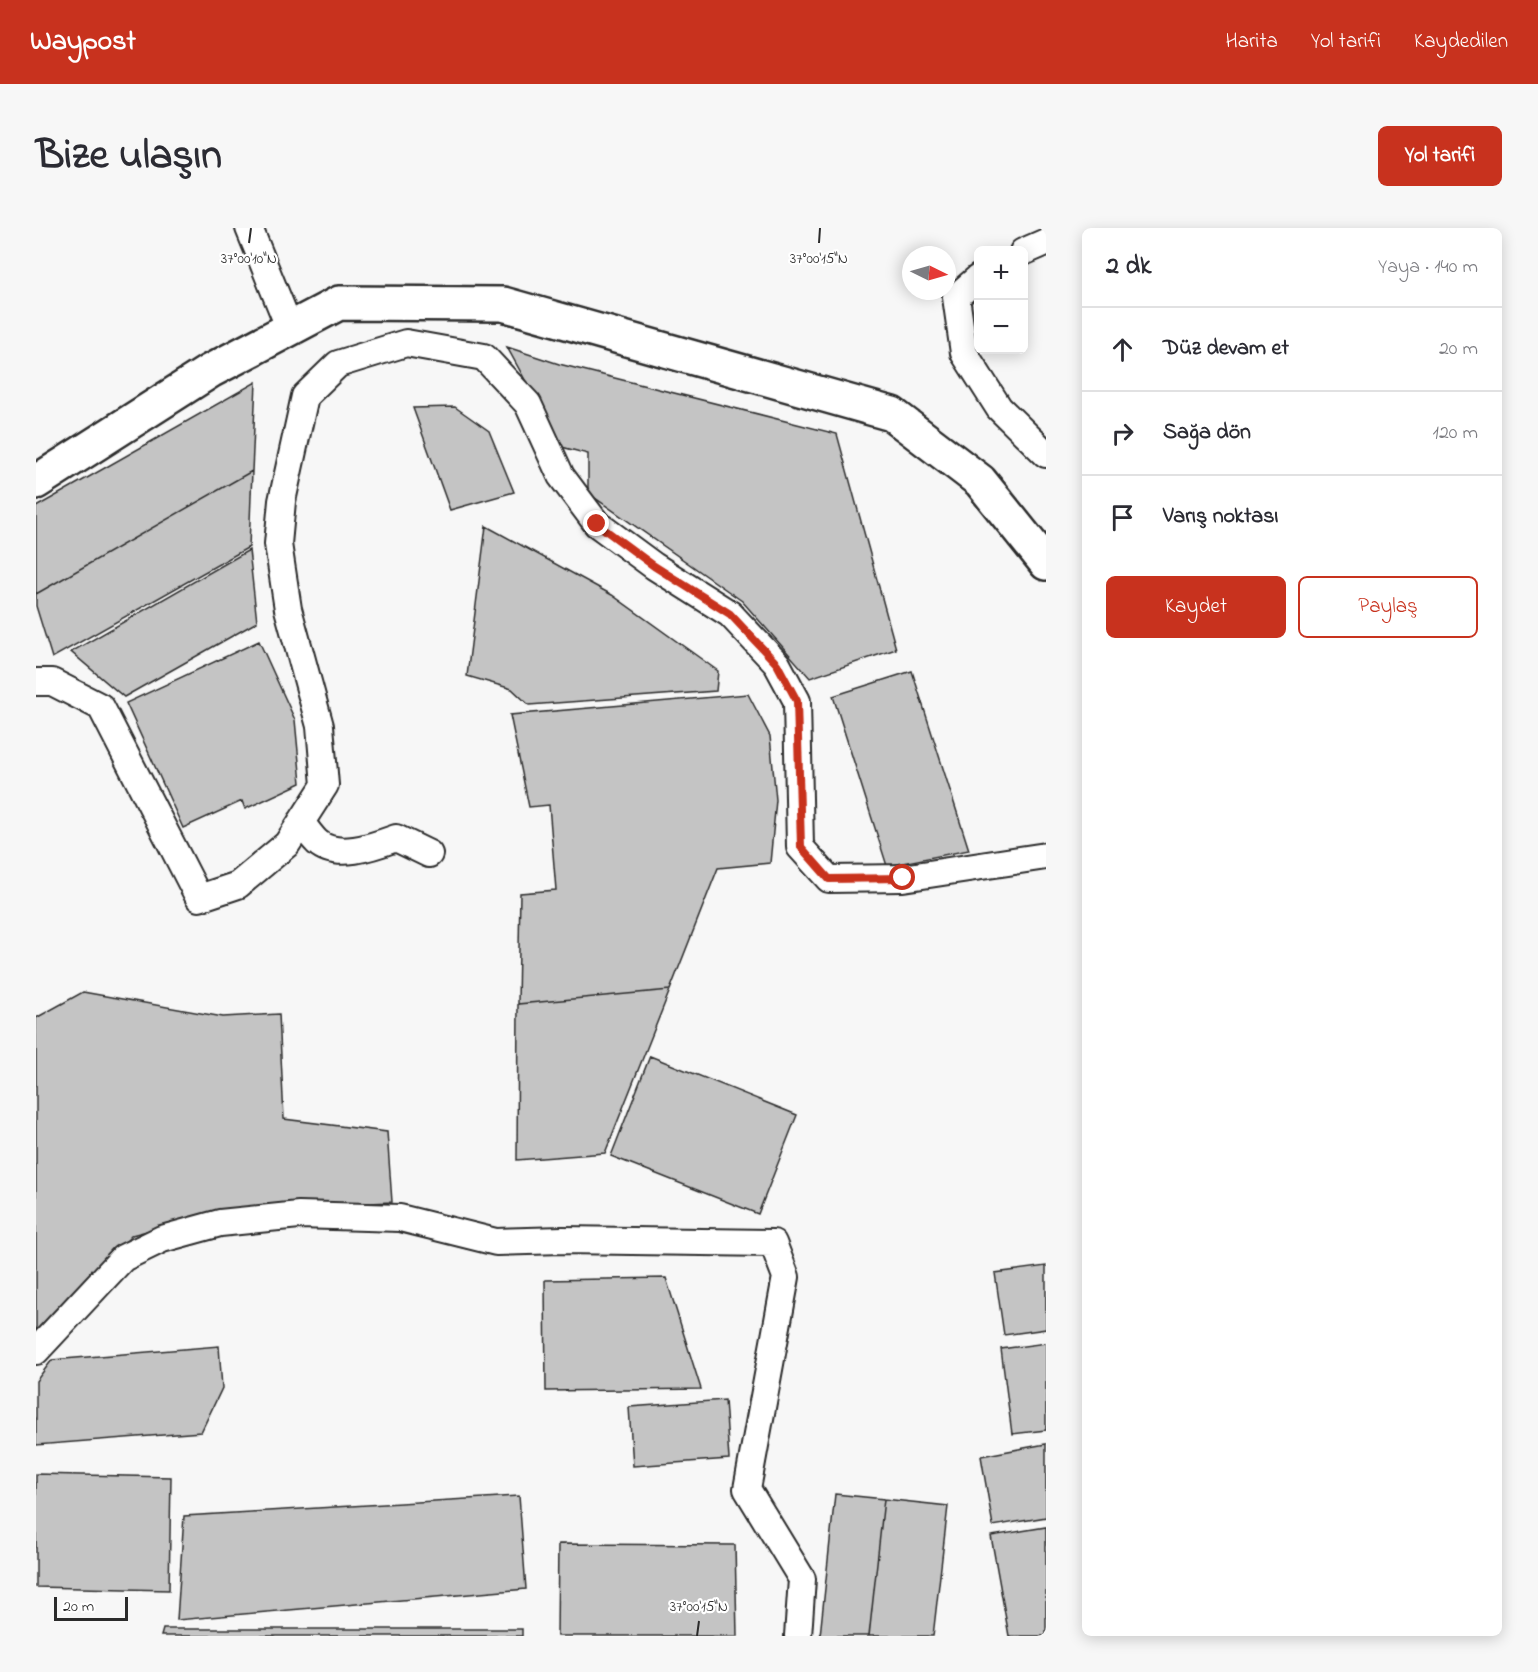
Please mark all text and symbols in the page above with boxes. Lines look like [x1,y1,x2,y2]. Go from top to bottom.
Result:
text: Waypost [30,22,136,63]
text: Harita [1226,27,1278,57]
text: Yol tarifi [1311,27,1381,57]
text: Kaydedilen [1414,27,1508,57]
text: Bize ulaşın [36,126,222,187]
button: Yol tarifi [1378,126,1502,186]
north arrow [902,246,956,300]
map controls [974,246,1028,354]
button: + [974,246,1028,300]
text: 37°00'10"N [221,248,277,270]
text: 37°00'15"N [790,248,848,270]
text: 2 dk [1106,248,1151,286]
text: Yaya · 140 m [1378,253,1478,282]
button: − [974,300,1028,354]
icon: ahead [1106,333,1139,366]
text: Düz devam et [1163,333,1289,365]
text: 20 m [1439,335,1478,364]
icon: right [1106,417,1139,450]
text: Sağa dön [1163,417,1251,449]
text: 120 m [1433,419,1478,448]
icon: arrive [1106,501,1139,534]
text: Varış noktası [1163,501,1278,533]
route end [583,510,609,536]
button: Kaydet [1106,576,1286,638]
button: Paylaş [1298,576,1478,638]
route start [889,864,915,890]
scale bar [54,1594,128,1622]
text: 20 m [63,1595,94,1619]
text: 37°00'15"N [670,1596,728,1618]

